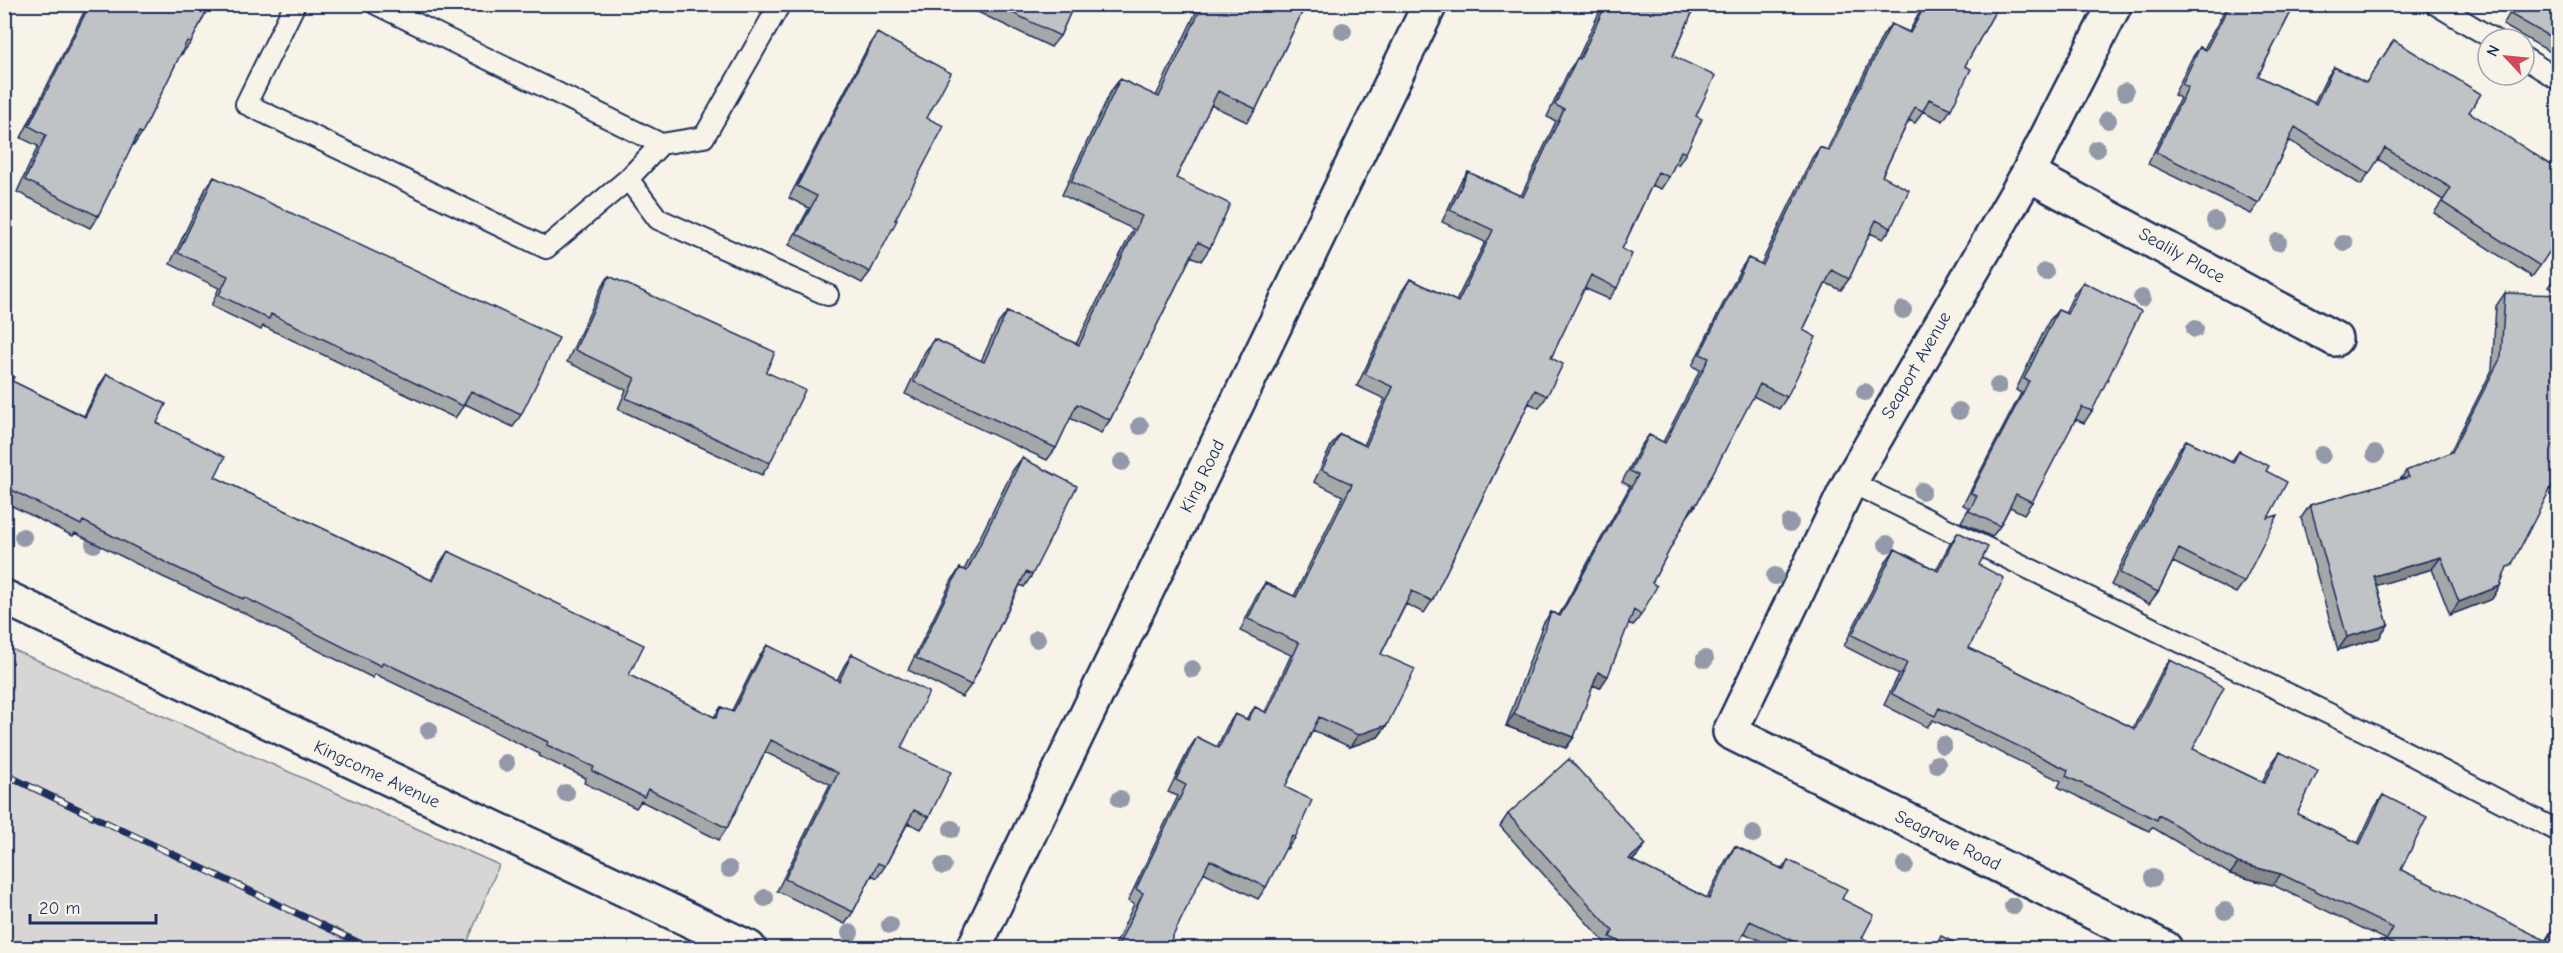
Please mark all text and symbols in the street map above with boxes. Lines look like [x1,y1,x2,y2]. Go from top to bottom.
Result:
north arrow [2476,27,2536,87]
text: N [2483,42,2504,59]
street label: Sealily Place [2135,223,2229,288]
street label: Seaport Avenue [1877,308,1956,423]
street label: King Road [1176,436,1229,516]
street label: Kingcome Avenue [310,736,443,813]
street label: Seagrave Road [1892,806,2004,875]
scale bar [30,887,156,925]
text: 20 m [39,898,80,919]

